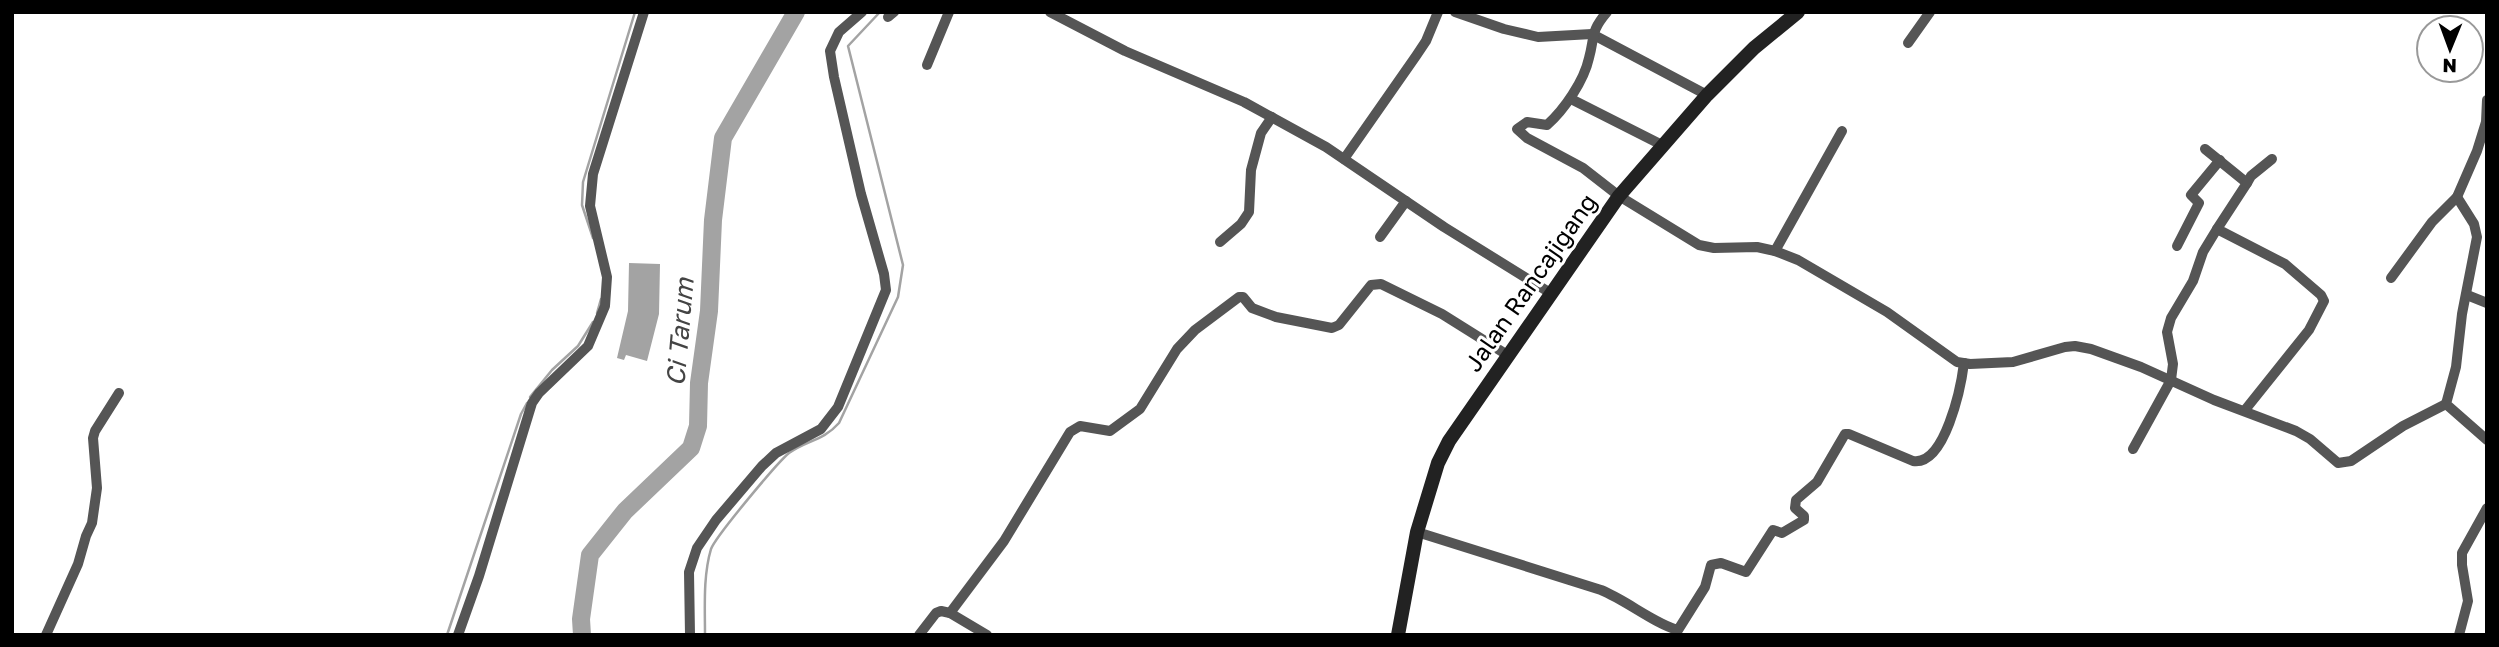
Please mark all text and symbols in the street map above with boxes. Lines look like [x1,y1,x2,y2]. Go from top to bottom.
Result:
north arrow [2415,14,2485,84]
text: N [2442,55,2457,78]
street label: Jalan Rancajigang [1457,188,1602,377]
water label: Ci Tarum [659,276,700,387]

